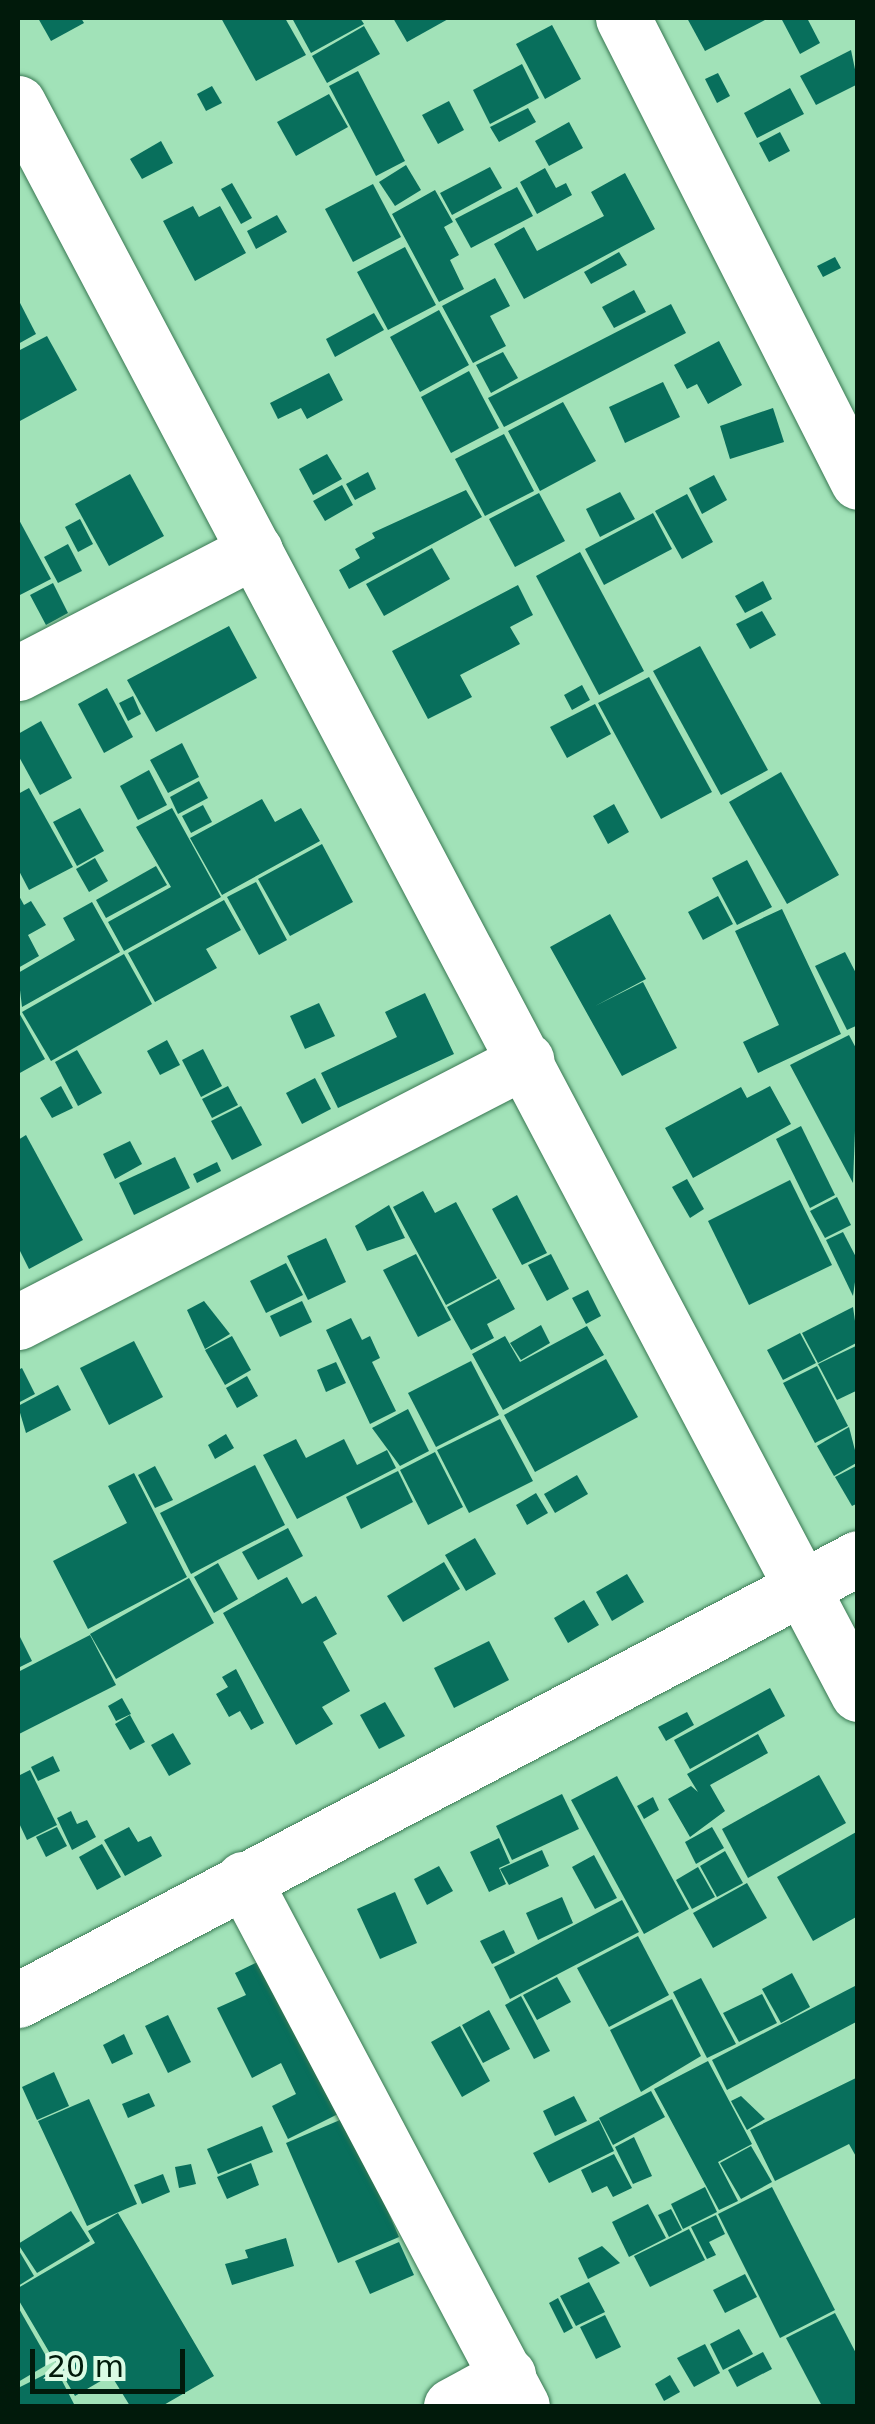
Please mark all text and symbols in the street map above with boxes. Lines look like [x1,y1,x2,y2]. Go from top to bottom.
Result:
scale bar [35,2329,190,2391]
text: 20 m [47,2349,124,2384]

